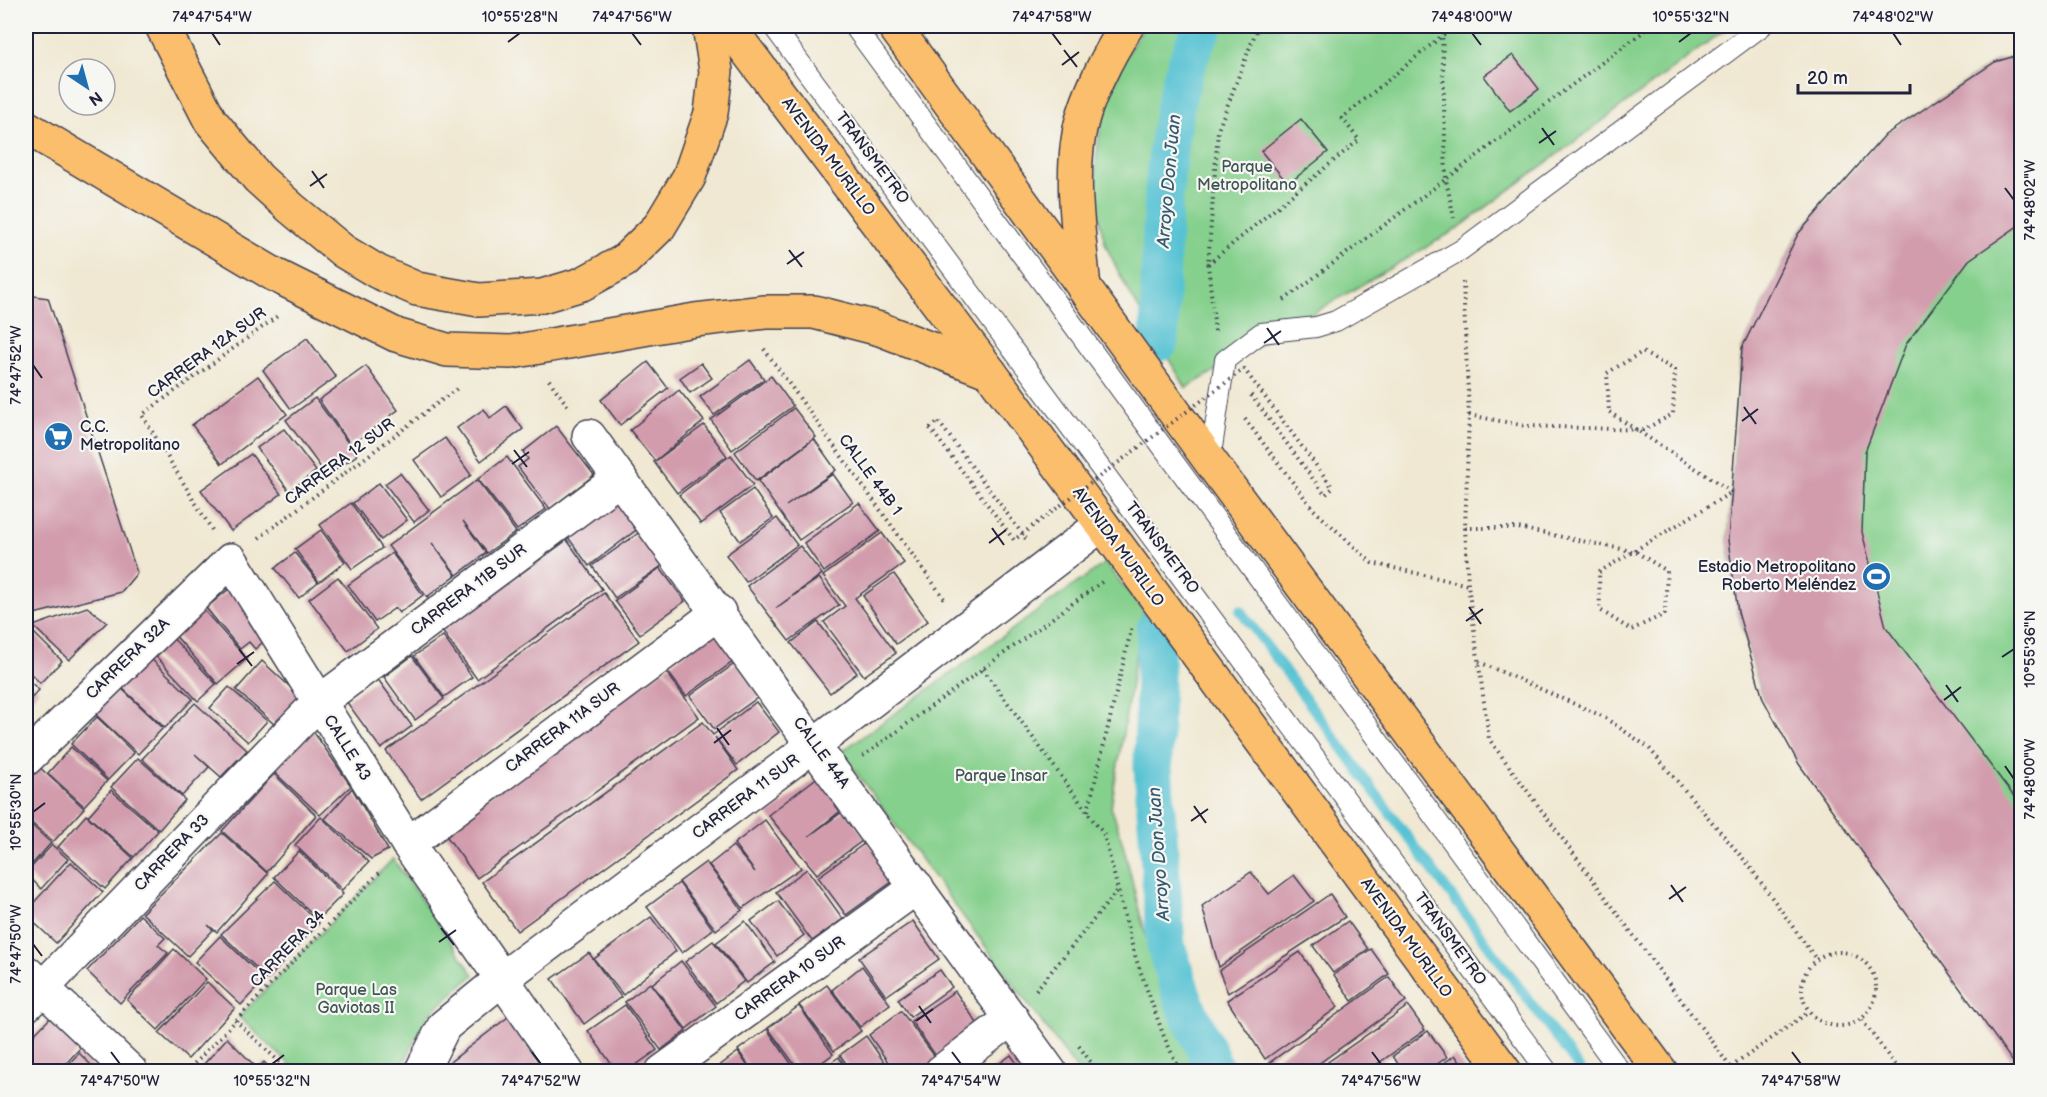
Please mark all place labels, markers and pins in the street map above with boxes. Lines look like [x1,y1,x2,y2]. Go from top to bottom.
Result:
place label: C.C. Metropolitano [80,418,180,455]
supermarket icon: C.C. Metropolitano [43,420,75,452]
place label: Estadio Metropolitano Roberto Meléndez [1698,558,1856,595]
sports icon: Estadio Metropolitano Roberto Meléndez [1861,560,1893,592]

